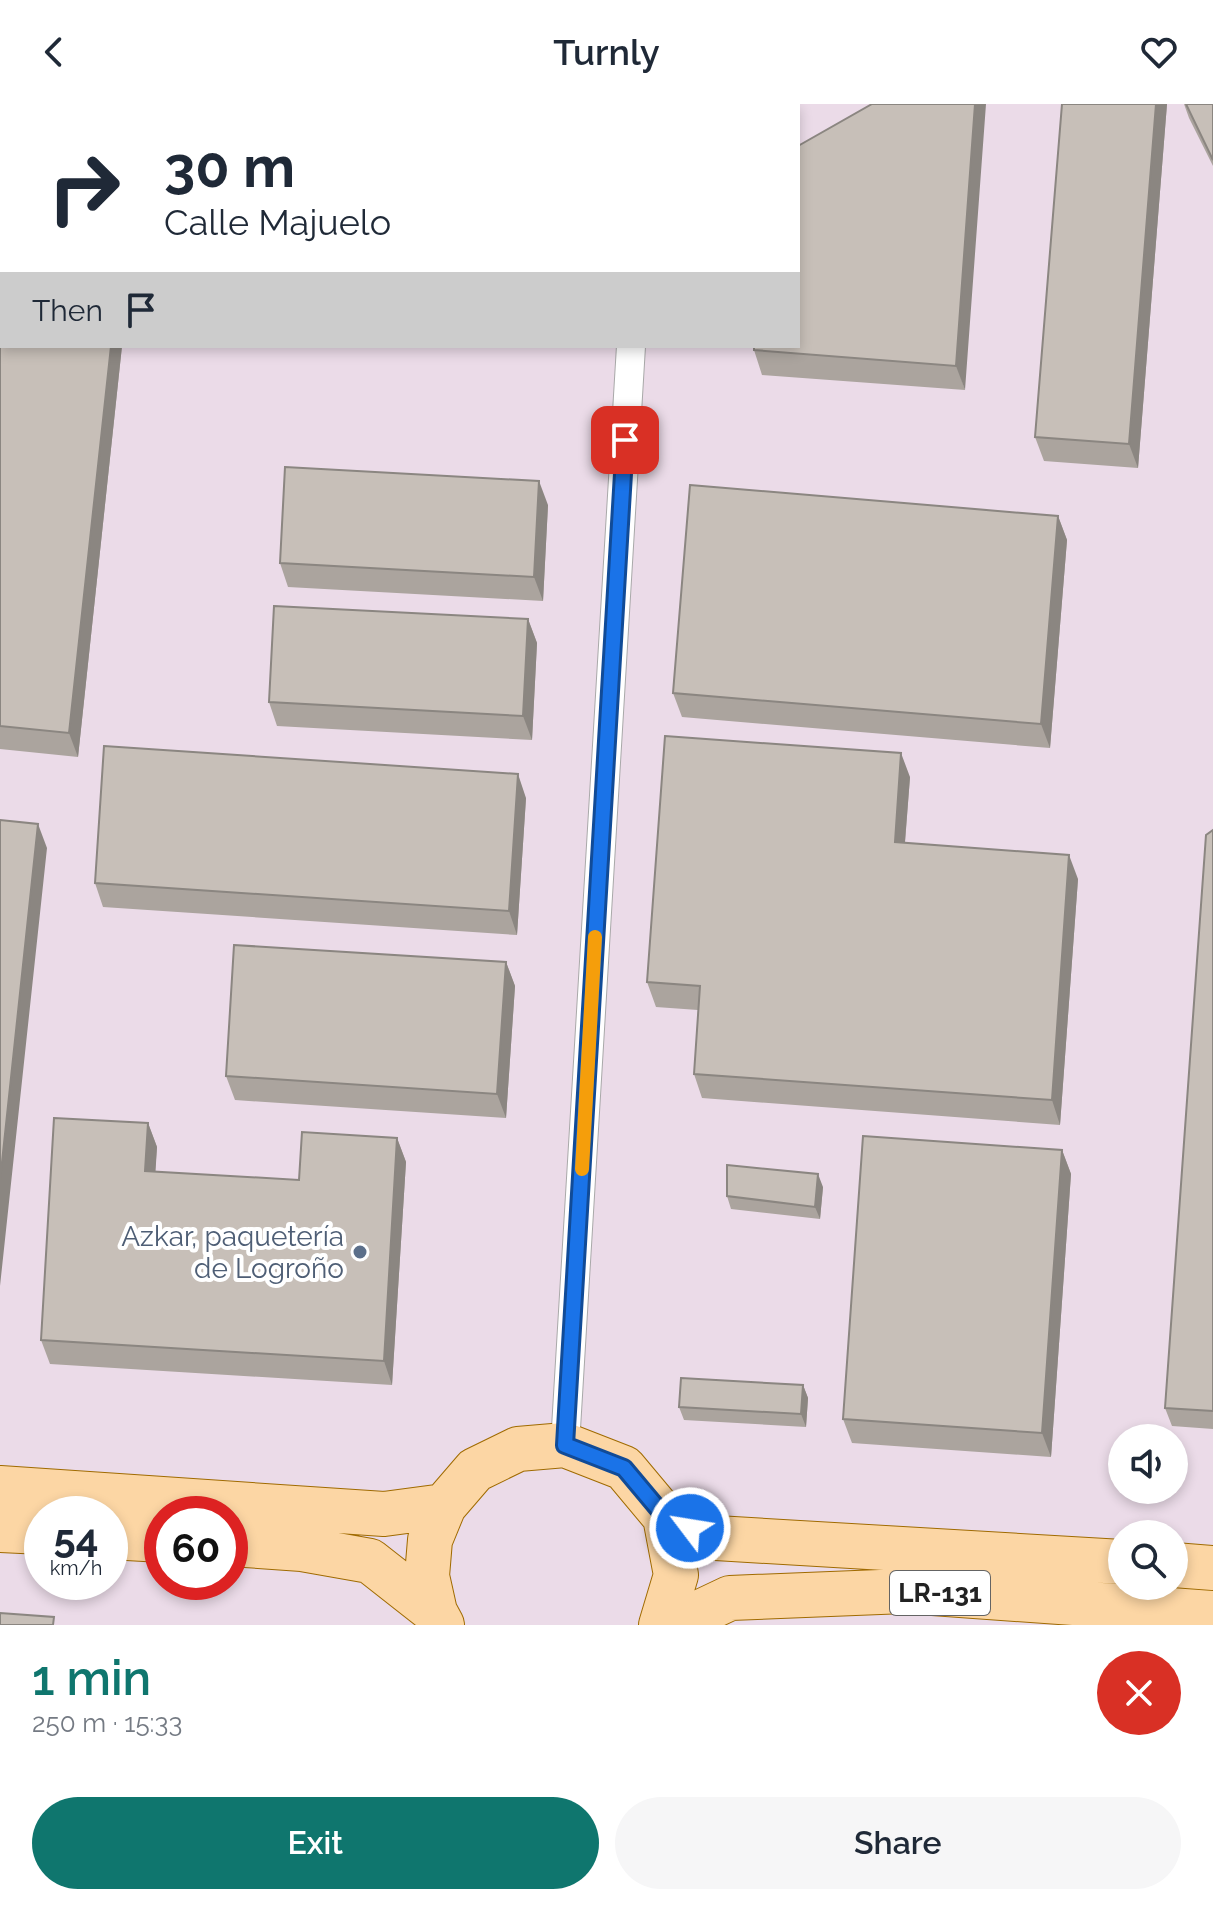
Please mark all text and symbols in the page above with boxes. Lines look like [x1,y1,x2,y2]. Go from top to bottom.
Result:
icon: back [32,30,76,74]
icon: heart [1137,30,1181,74]
text: Turnly [553,31,660,73]
text: 30 m [164,134,295,200]
icon: right [32,136,136,240]
text: Calle Majuelo [164,201,391,243]
icon: arrive [119,288,163,332]
text: Then [32,293,103,328]
pin [591,406,659,474]
icon: arrive [603,418,647,462]
place label: Azkar, paquetería de Logroño [121,1220,344,1285]
marker: Azkar, paquetería de Logroño [351,1243,369,1261]
map controls [1108,1424,1188,1600]
button: sound [1108,1424,1188,1504]
position arrow [648,1486,732,1570]
speed limit sign: 60 [144,1496,248,1600]
text: 54 [53,1514,98,1561]
button: search [1108,1520,1188,1600]
text: km/h [50,1556,102,1580]
road number: LR-131 [890,1571,990,1615]
text: 1 min [32,1650,151,1706]
button: close [1097,1651,1181,1735]
text: 250 m · 15:33 [32,1708,182,1738]
button: Exit [32,1797,599,1889]
button: Share [615,1797,1181,1889]

